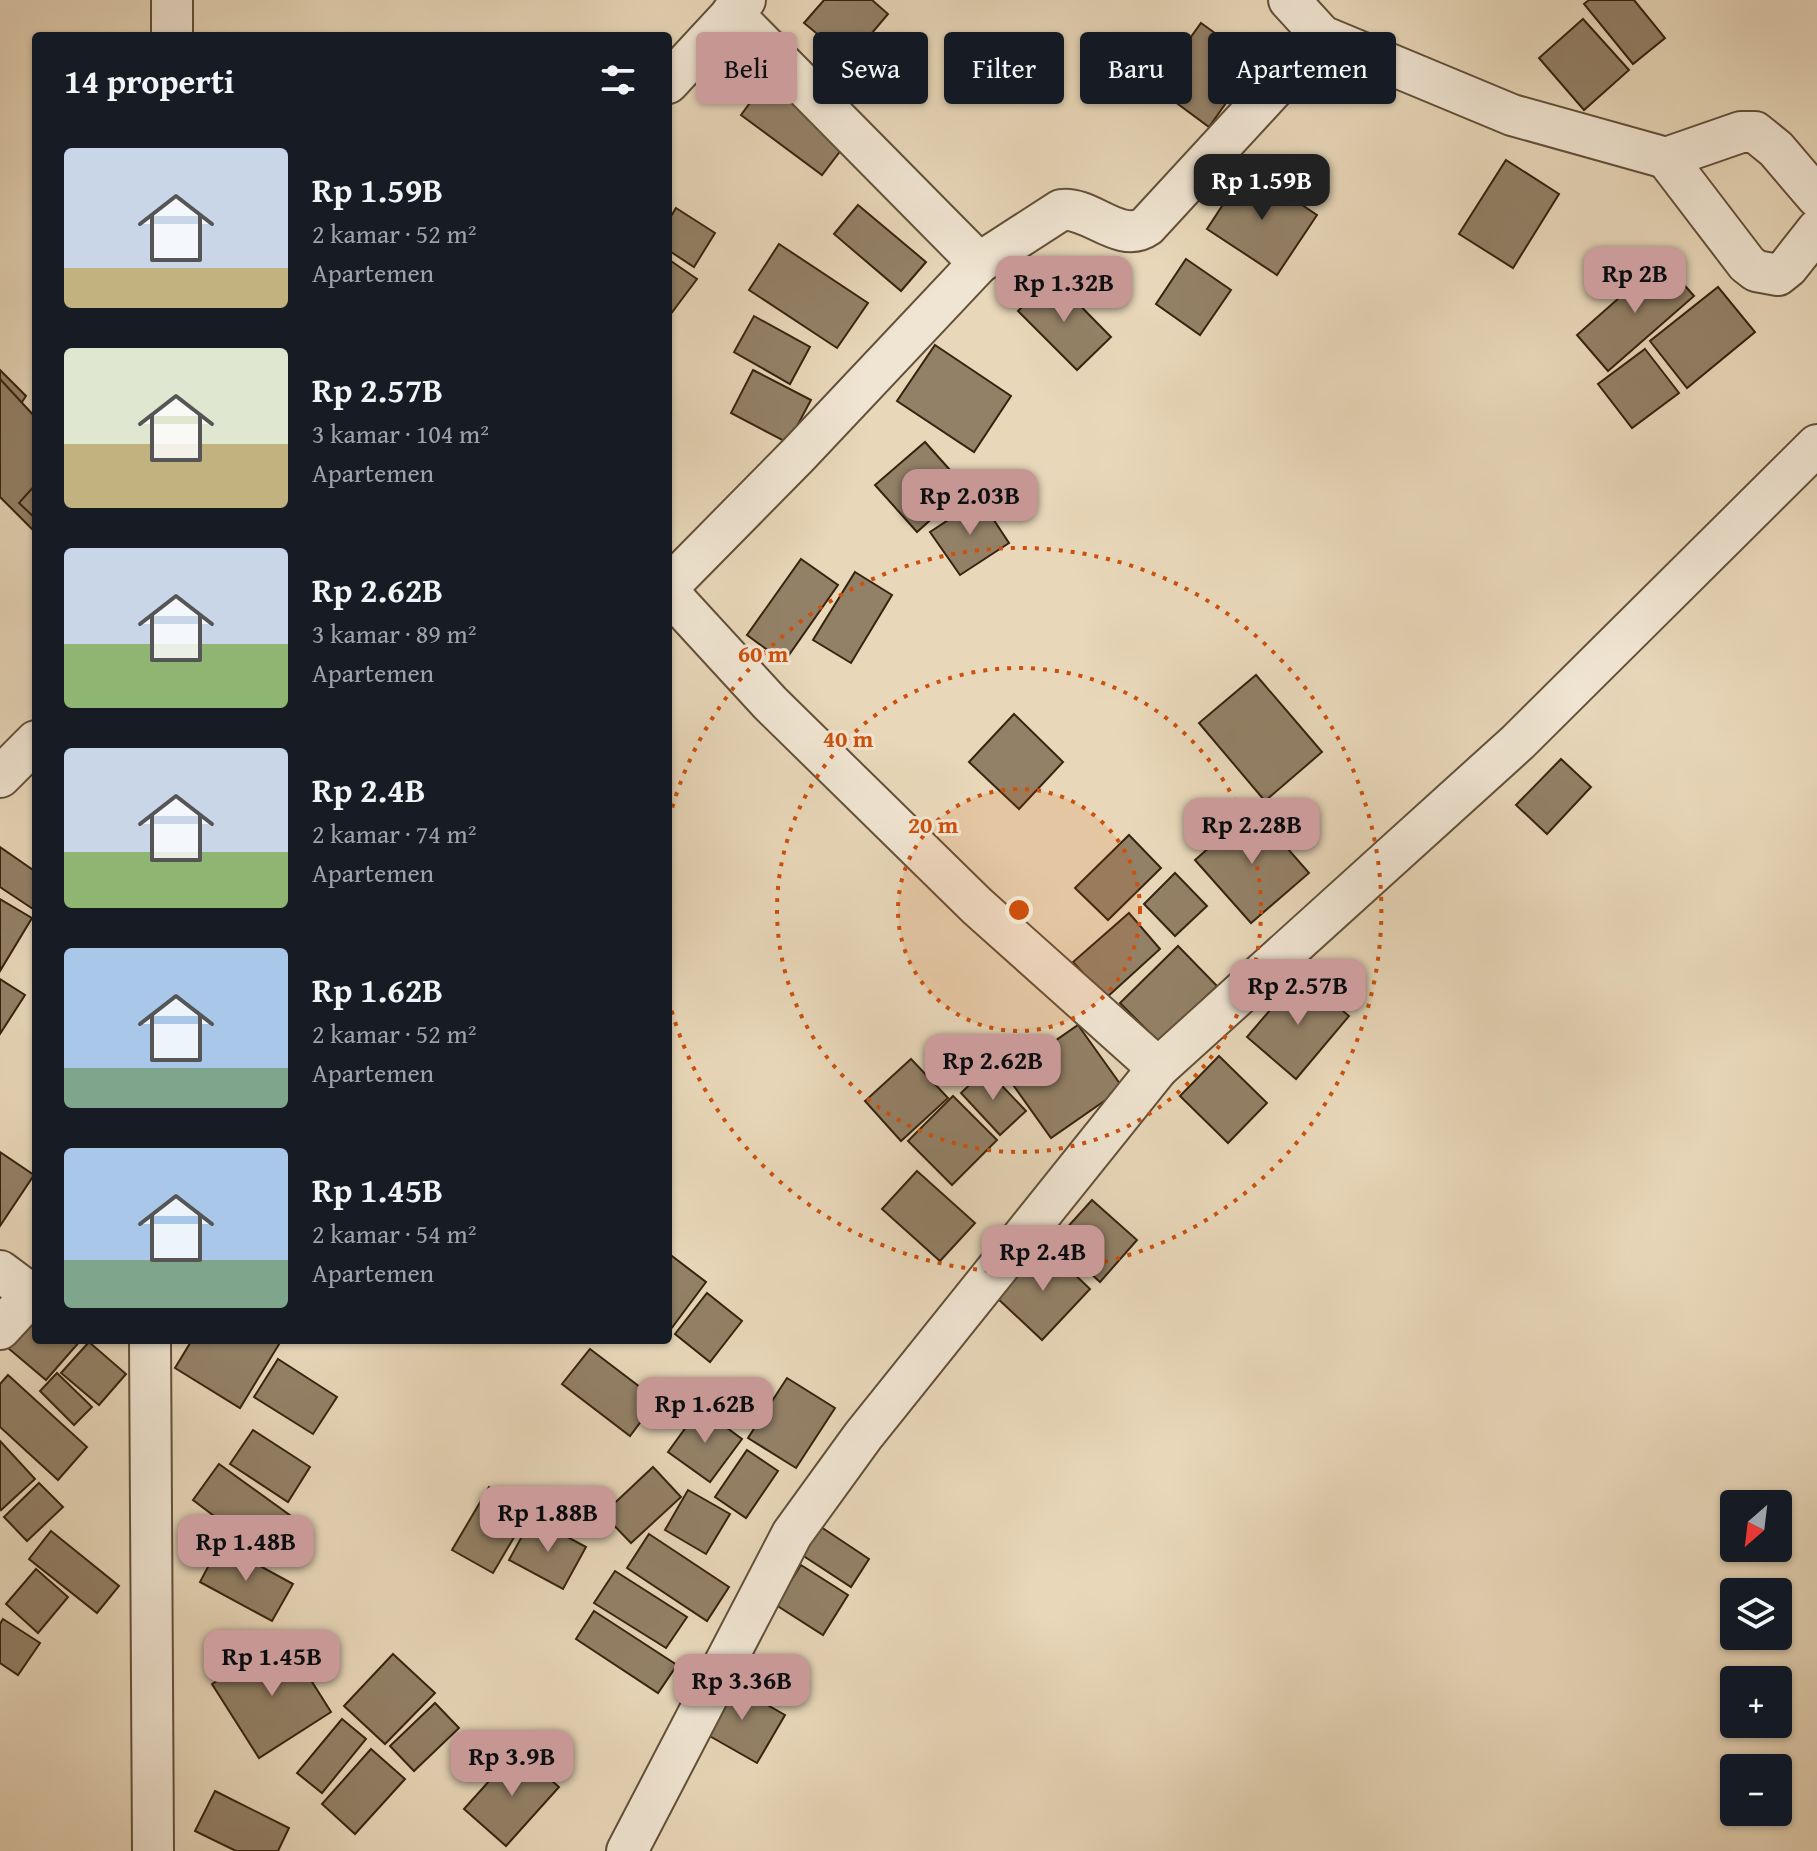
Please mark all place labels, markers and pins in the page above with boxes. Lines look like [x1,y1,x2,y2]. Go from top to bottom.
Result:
pin: Rp 1.59B [1179,154,1345,222]
pin: Rp 2B [1579,247,1691,315]
pin: Rp 1.32B [981,256,1147,324]
pin: Rp 2.03B [887,469,1053,537]
pin: Rp 2.28B [1169,798,1335,866]
centre of rings [1005,896,1033,924]
pin: Rp 2.57B [1215,959,1381,1027]
pin: Rp 2.62B [910,1034,1076,1102]
pin: Rp 2.4B [969,1225,1117,1293]
pin: Rp 1.62B [622,1377,788,1445]
pin: Rp 1.88B [465,1486,631,1554]
pin: Rp 1.48B [163,1515,329,1583]
pin: Rp 1.45B [189,1630,355,1698]
pin: Rp 3.36B [659,1654,825,1722]
pin: Rp 3.9B [438,1730,586,1798]

